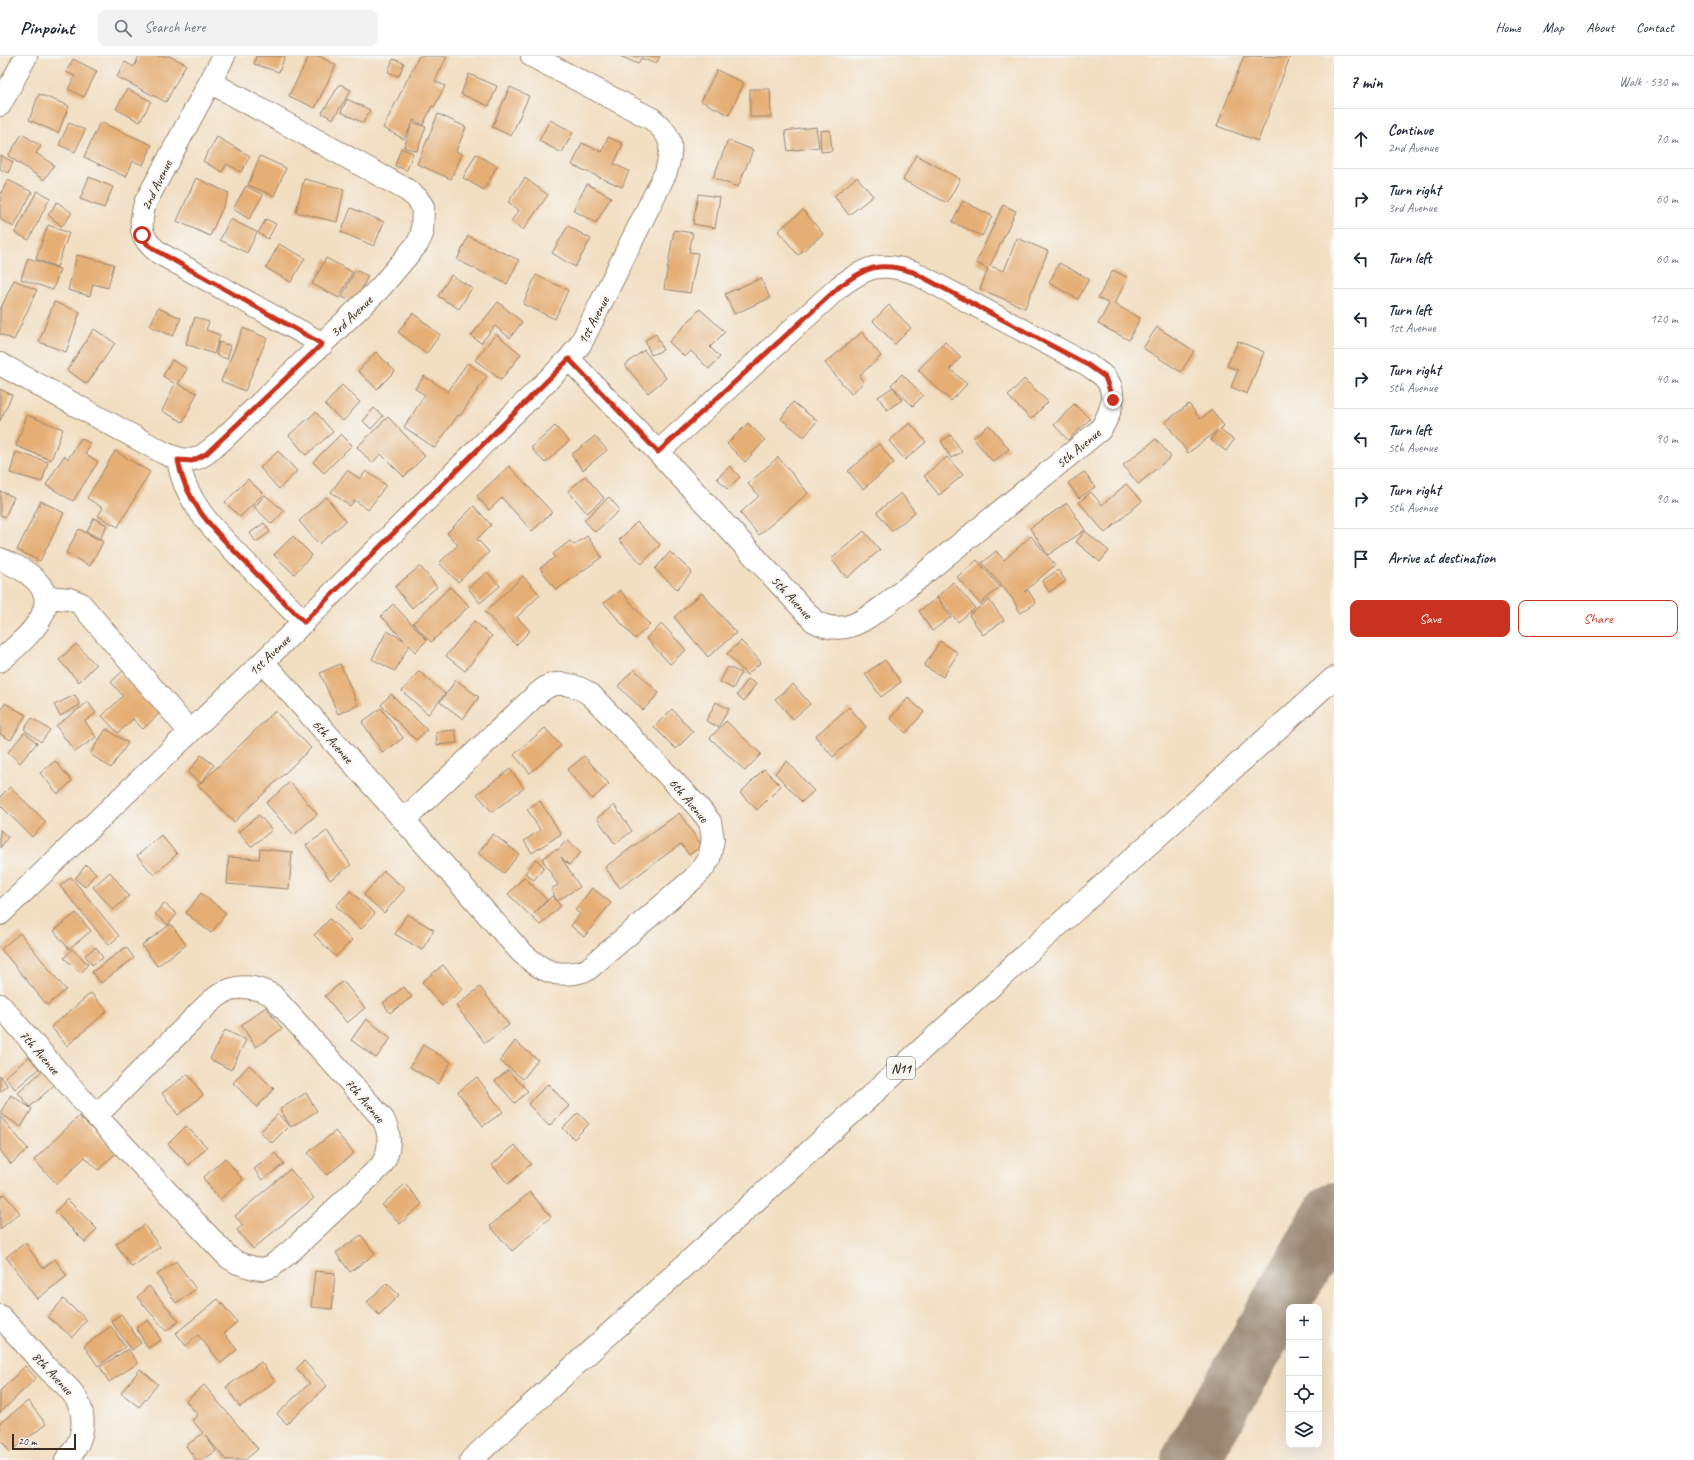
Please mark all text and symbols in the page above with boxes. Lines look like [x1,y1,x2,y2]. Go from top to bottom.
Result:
search box [98,10,378,46]
text: Pinpoint [20,16,74,40]
icon: search [112,17,134,39]
text: Search here [144,18,205,37]
text: Home [1495,19,1521,36]
text: Map [1543,19,1564,36]
text: About [1586,19,1614,36]
text: Contact [1636,19,1674,36]
text: 7 min [1350,72,1383,93]
text: Walk · 530 m [1619,74,1678,90]
text: Continue [1388,121,1433,140]
icon: ahead [1350,128,1372,150]
text: 70 m [1656,131,1678,147]
text: 2nd Avenue [1388,140,1438,156]
street label: 2nd Avenue [137,156,177,213]
text: Turn right [1388,181,1441,200]
icon: right [1350,188,1372,210]
text: 60 m [1656,191,1678,207]
text: 3rd Avenue [1388,200,1437,216]
route start [133,226,151,244]
icon: left [1350,248,1372,270]
text: Turn left [1388,249,1431,268]
text: 60 m [1656,251,1678,267]
street label: 3rd Avenue [327,291,377,341]
street label: 1st Avenue [574,292,614,347]
text: Turn left [1388,301,1431,320]
icon: left [1350,308,1372,330]
text: 120 m [1650,311,1678,327]
text: 1st Avenue [1388,320,1436,336]
text: Turn right [1388,361,1441,380]
icon: right [1350,368,1372,390]
text: 40 m [1656,371,1678,387]
text: 5th Avenue [1388,380,1437,396]
route end [1104,391,1122,409]
text: Turn left [1388,421,1431,440]
street label: 5th Avenue [1053,424,1105,472]
icon: left [1350,428,1372,450]
text: 90 m [1656,431,1678,447]
text: 5th Avenue [1388,440,1437,456]
text: Turn right [1388,481,1441,500]
icon: right [1350,488,1372,510]
text: 90 m [1656,491,1678,507]
text: 5th Avenue [1388,500,1437,516]
icon: arrive [1350,548,1372,570]
text: Arrive at destination [1388,549,1495,568]
street label: 5th Avenue [767,572,817,624]
button: Save [1350,600,1510,637]
button: Share [1518,600,1678,637]
street label: 1st Avenue [245,630,295,679]
street label: 6th Avenue [309,716,358,768]
street label: 6th Avenue [665,775,713,827]
street label: 7th Avenue [16,1027,64,1079]
road number: N11 [887,1057,915,1079]
street label: 7th Avenue [341,1075,389,1127]
map controls [1286,1304,1322,1448]
button: + [1286,1304,1322,1340]
button: − [1286,1340,1322,1376]
street label: 8th Avenue [28,1348,78,1400]
button: locate [1286,1376,1322,1412]
button: layers [1286,1412,1322,1448]
scale bar [12,1432,76,1451]
text: 20 m [18,1434,37,1448]

